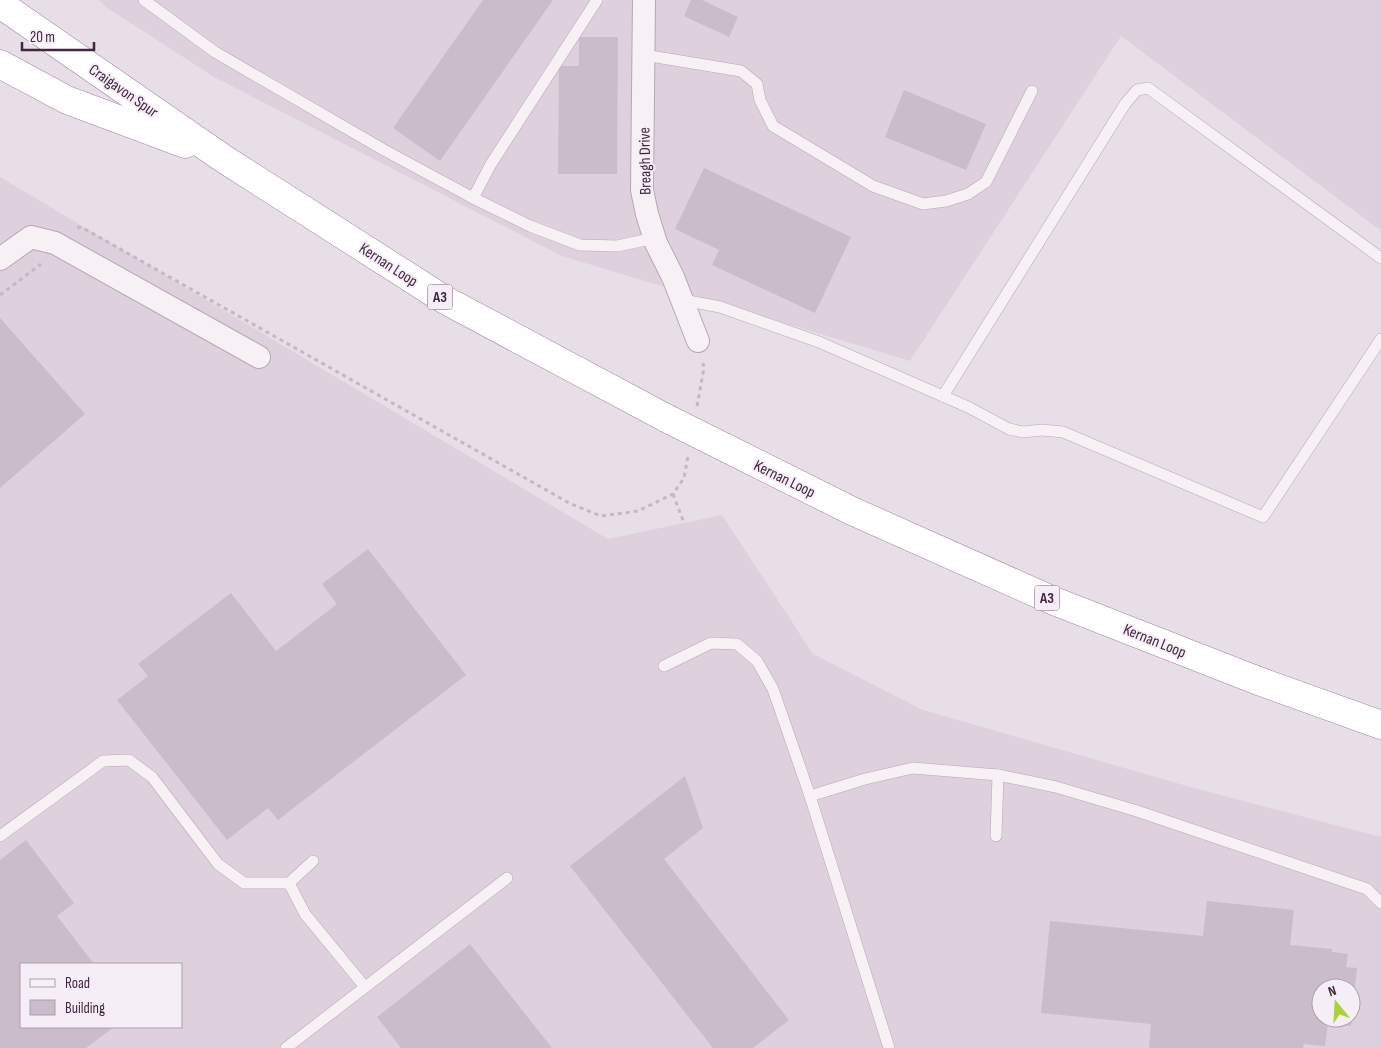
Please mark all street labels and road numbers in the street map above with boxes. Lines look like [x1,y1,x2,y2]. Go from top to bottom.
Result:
street label: Craigavon Spur [85,60,162,122]
street label: Breagh Drive [635,127,656,195]
street label: Kernan Loop [355,239,421,291]
road number: A3 [428,284,452,310]
street label: Kernan Loop [750,456,818,502]
road number: A3 [1034,586,1060,610]
street label: Kernan Loop [1120,620,1189,663]

